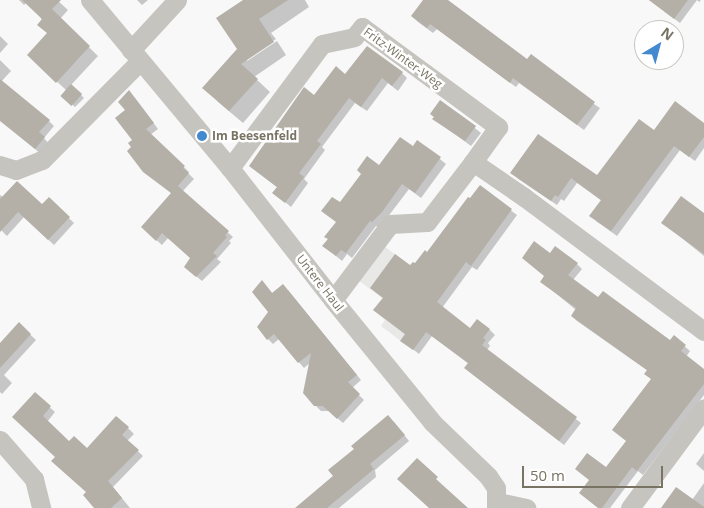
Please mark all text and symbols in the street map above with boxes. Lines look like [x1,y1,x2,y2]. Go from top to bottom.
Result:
north arrow [634,20,684,70]
text: N [657,22,678,44]
street label: Fritz-Winter-Weg [361,25,445,91]
place label: Im Beesenfeld [212,129,297,143]
marker: Im Beesenfeld [196,130,208,142]
street label: Untere Haul [293,252,347,314]
scale bar [524,456,665,488]
text: 50 m [530,465,565,485]

